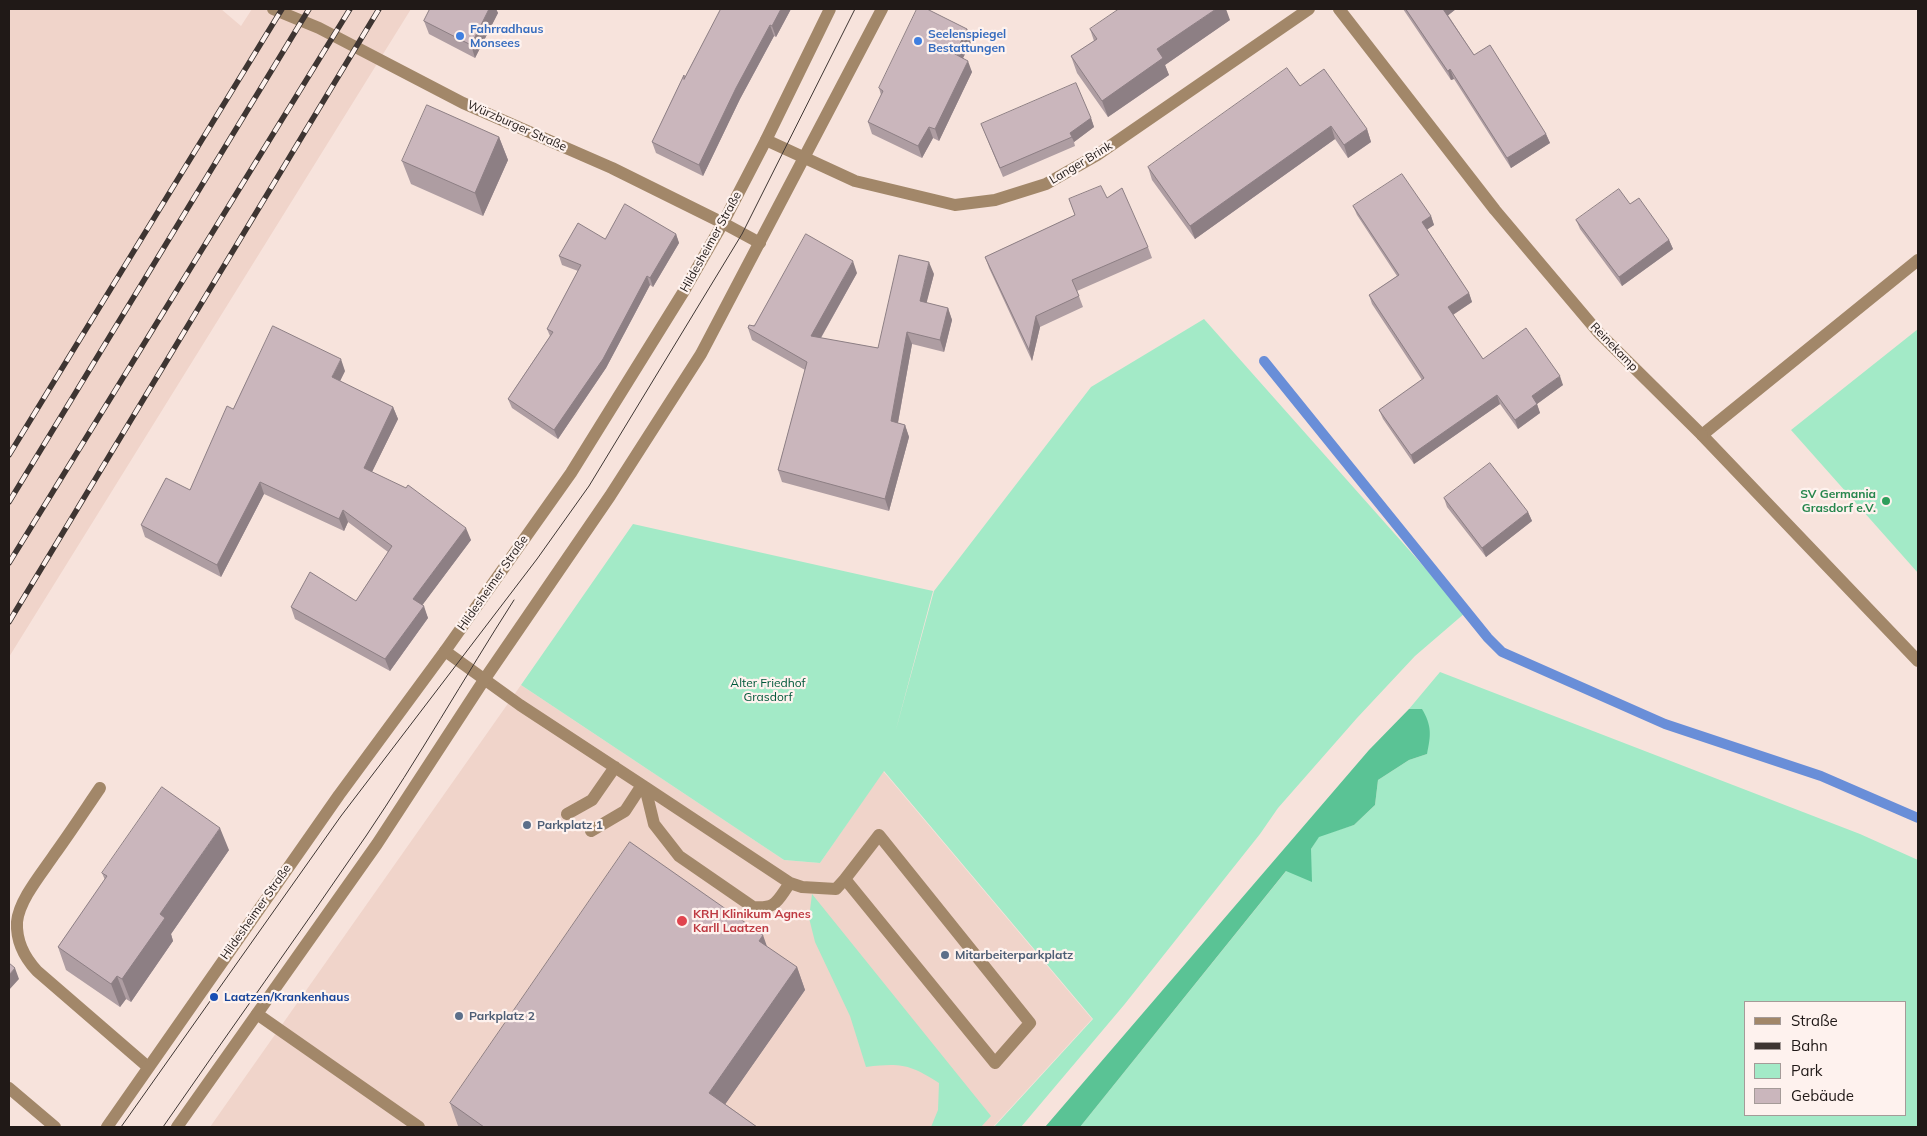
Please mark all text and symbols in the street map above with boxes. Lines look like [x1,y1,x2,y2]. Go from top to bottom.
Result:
place label: Fahrradhaus Monsees [470,22,543,50]
place label: Seelenspiegel Bestattungen [928,27,1006,55]
marker: Fahrradhaus Monsees [454,30,466,42]
marker: Seelenspiegel Bestattungen [912,35,924,47]
street label: Würzburger Straße [465,98,569,154]
street label: Langer Brink [1047,139,1115,187]
street label: Hildesheimer Straße [677,189,745,295]
street label: Reinekamp [1587,320,1641,374]
place label: SV Germania Grasdorf e.V. [1800,487,1876,515]
marker: SV Germania Grasdorf e.V. [1880,495,1892,507]
street label: Hildesheimer Straße [455,533,531,633]
park label: Alter Friedhof Grasdorf [730,676,806,704]
place label: Parkplatz 1 [537,818,603,832]
marker: Parkplatz 1 [521,819,533,831]
street label: Hildesheimer Straße [218,862,294,962]
place label: KRH Klinikum Agnes Karll Laatzen [693,907,811,935]
marker: KRH Klinikum Agnes Karll Laatzen [675,914,689,928]
place label: Mitarbeiterparkplatz [955,948,1073,962]
marker: Mitarbeiterparkplatz [939,949,951,961]
place label: Laatzen/Krankenhaus [224,990,349,1004]
marker: Laatzen/Krankenhaus [208,991,220,1003]
legend [1744,1001,1907,1116]
place label: Parkplatz 2 [469,1009,535,1023]
marker: Parkplatz 2 [453,1010,465,1022]
text: Straße [1791,1011,1838,1030]
text: Bahn [1791,1036,1828,1055]
text: Park [1791,1061,1823,1080]
text: Gebäude [1791,1086,1854,1105]

